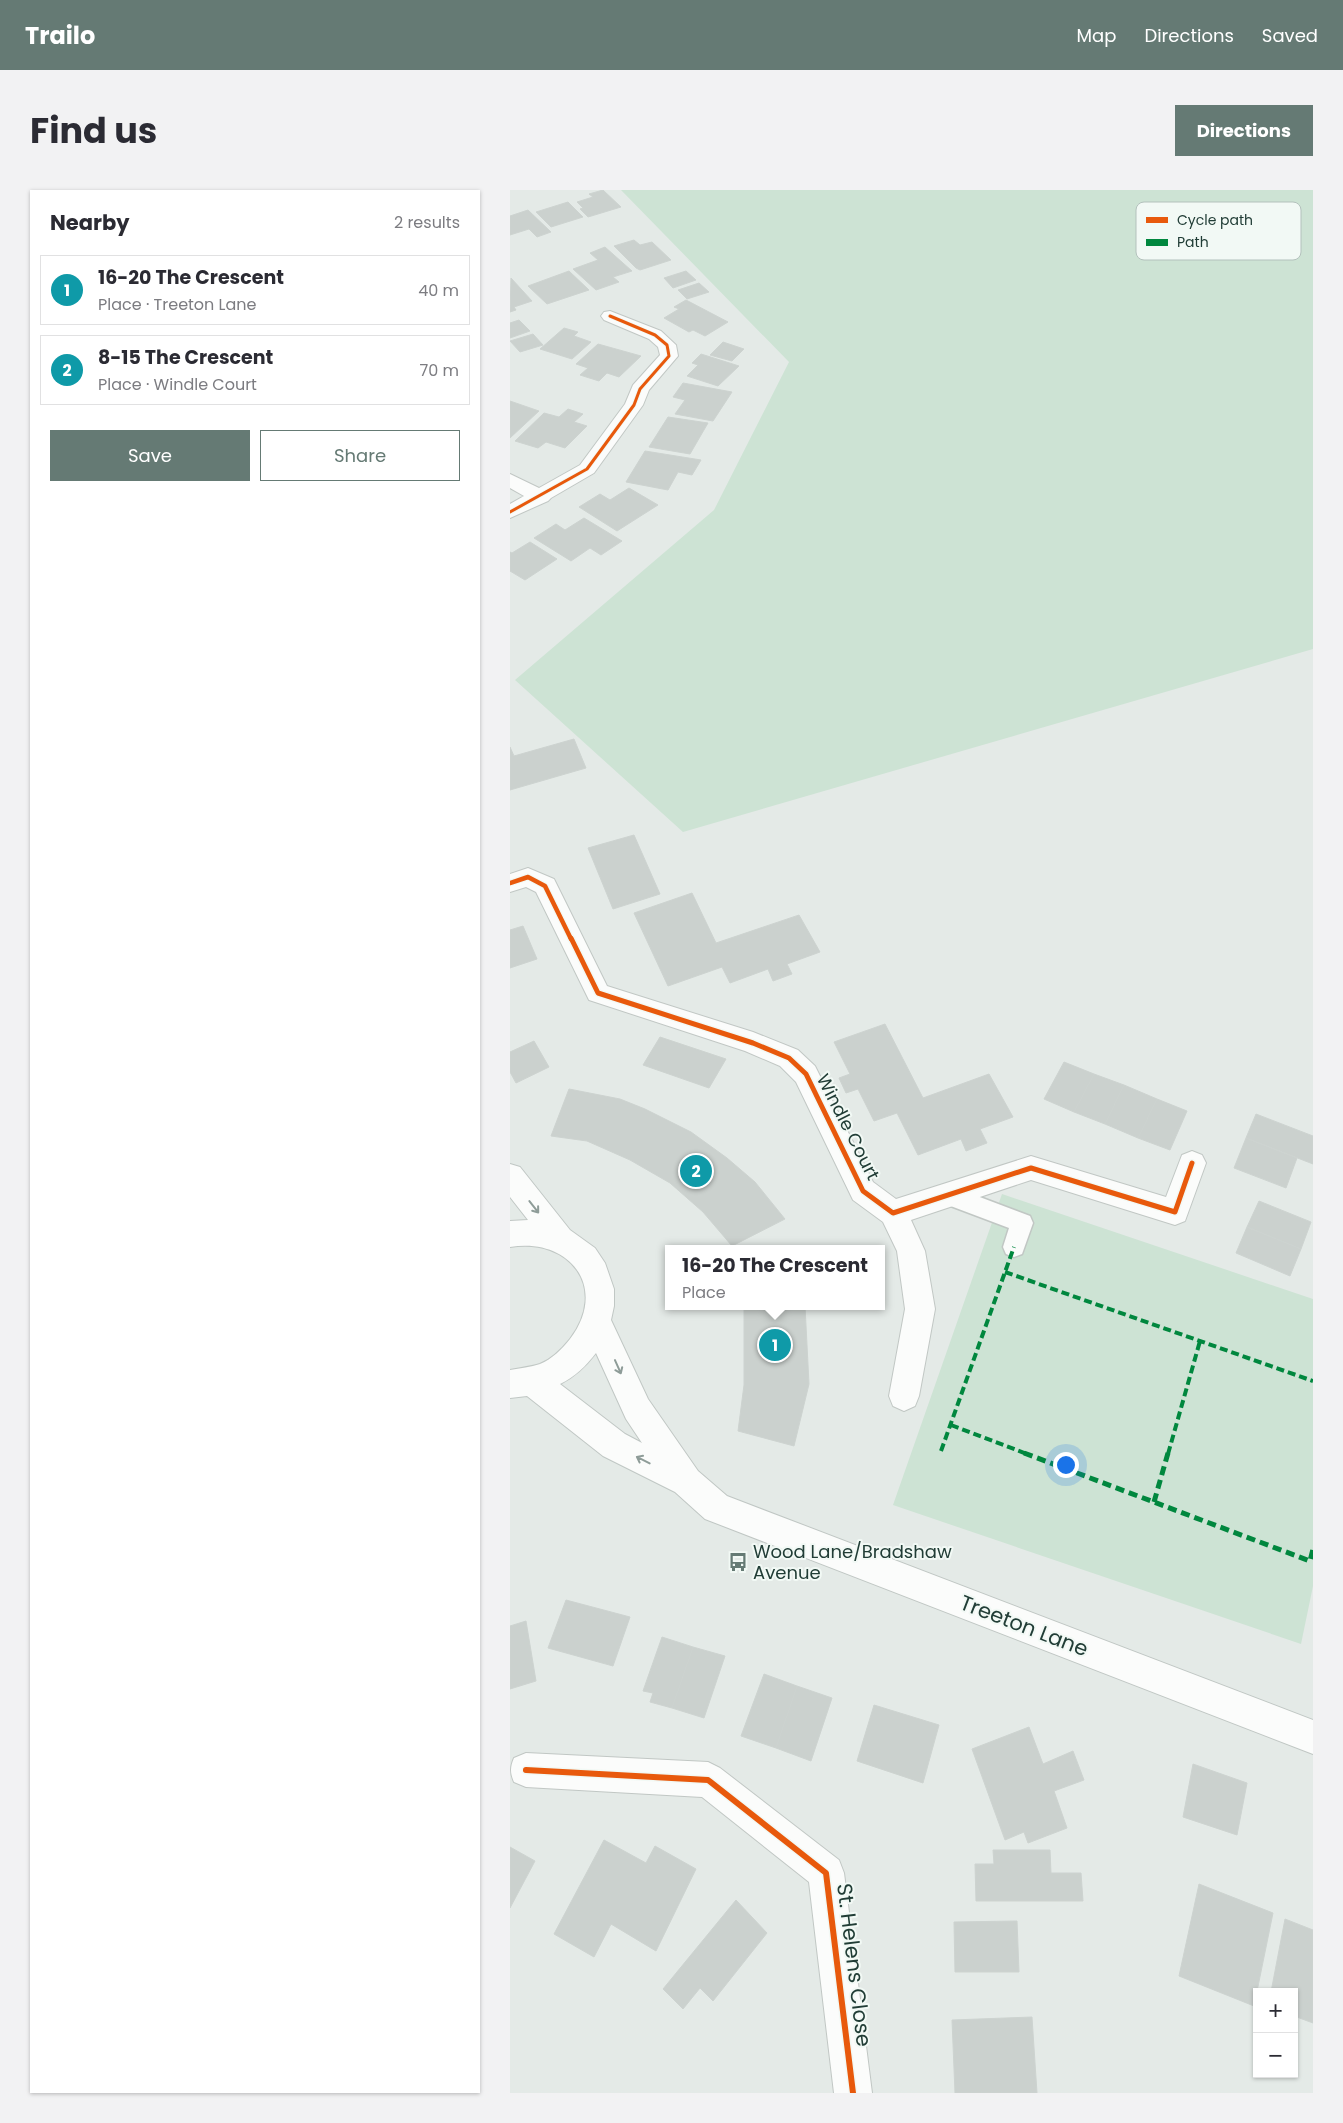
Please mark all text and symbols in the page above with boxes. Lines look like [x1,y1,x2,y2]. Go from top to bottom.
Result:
text: Trailo [25,19,95,52]
text: Map [1077,23,1116,48]
text: Directions [1144,23,1234,48]
text: Saved [1262,23,1318,48]
button: Directions [1175,105,1313,156]
text: Find us [30,106,157,155]
legend [1136,202,1301,260]
text: Nearby [50,208,130,237]
text: Cycle path [1177,210,1253,230]
text: 2 results [394,211,460,234]
text: Path [1177,232,1209,252]
text: 16-20 The Crescent [98,264,284,291]
text: 1 [64,279,70,302]
text: 40 m [418,279,459,302]
text: Place · Treeton Lane [98,293,257,316]
text: 8-15 The Crescent [98,344,273,371]
text: 2 [62,359,72,382]
text: 70 m [419,359,459,382]
text: Place · Windle Court [98,373,257,396]
button: Save [50,430,250,481]
button: Share [260,430,460,481]
street label: Windle Court [811,1069,886,1184]
pin: 2 [680,1152,712,1190]
one-way arrow [529,1200,540,1213]
popup [665,1245,885,1310]
text: 16-20 The Crescent [682,1252,868,1279]
text: Place [682,1281,726,1304]
pin: 1 [759,1326,791,1364]
one-way arrow [613,1359,623,1374]
your location [1053,1452,1079,1478]
one-way arrow [636,1455,651,1465]
place label: Wood Lane/Bradshaw Avenue [753,1539,952,1585]
bus stop icon: Wood Lane/Bradshaw Avenue [727,1551,749,1573]
street label: Treeton Lane [956,1588,1092,1663]
street label: St. Helens Close [830,1882,879,2048]
map controls [1253,1988,1298,2078]
button: + [1253,1988,1298,2033]
button: − [1253,2033,1298,2078]

